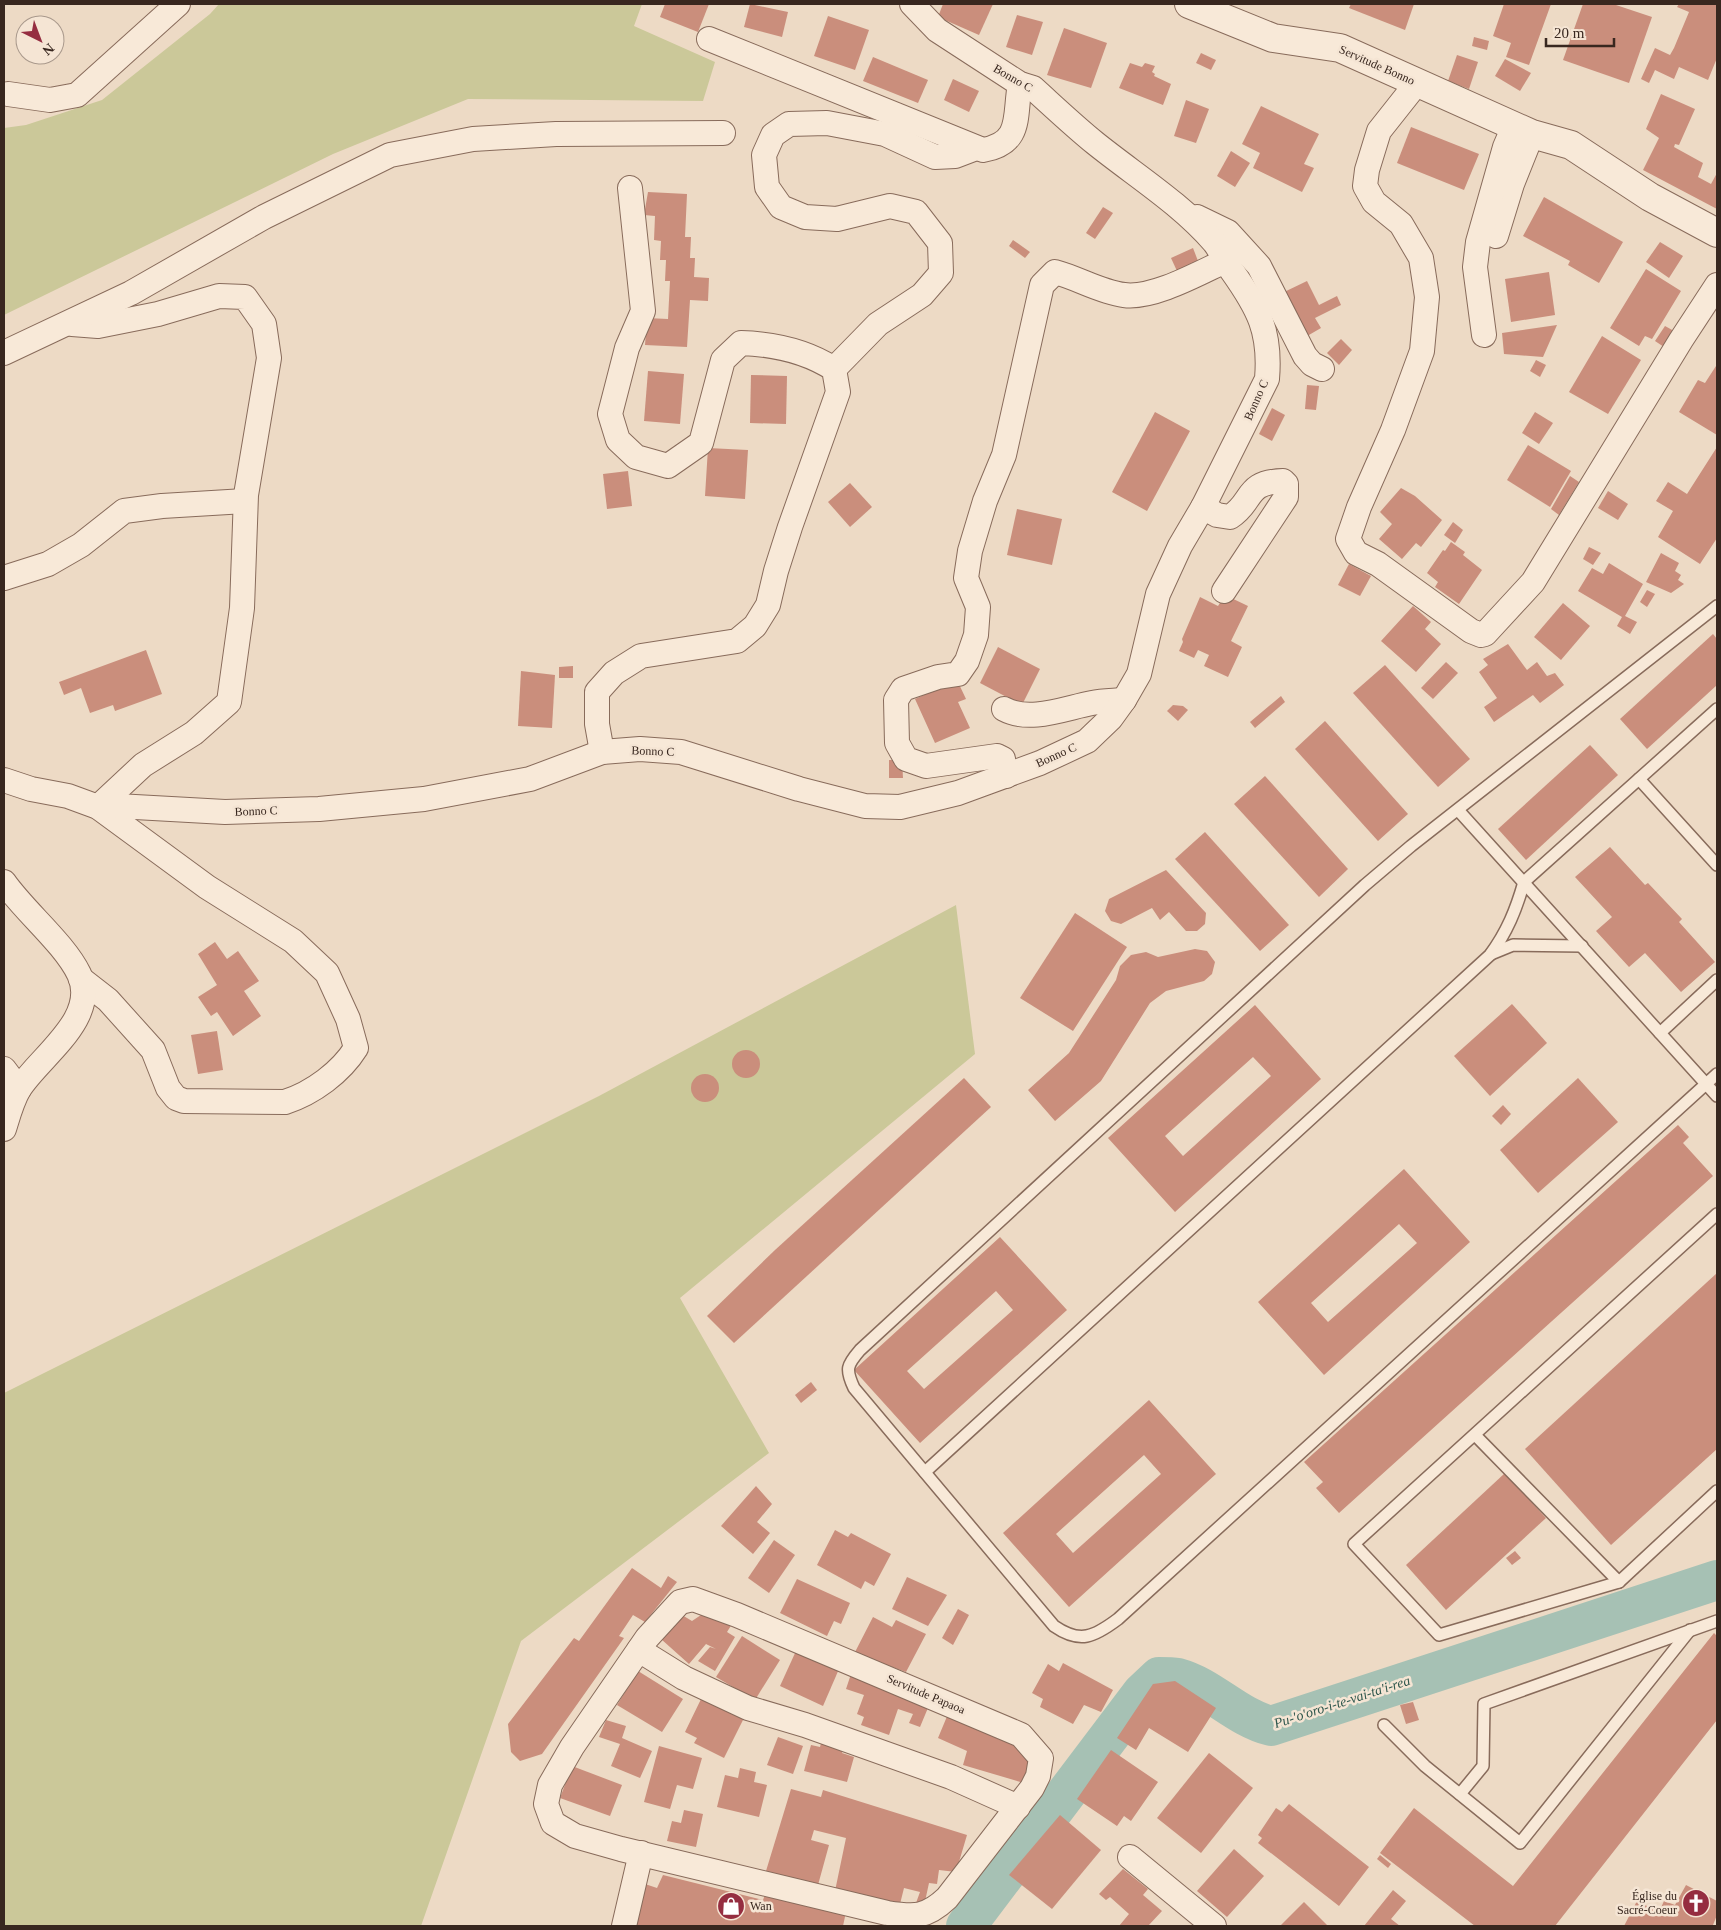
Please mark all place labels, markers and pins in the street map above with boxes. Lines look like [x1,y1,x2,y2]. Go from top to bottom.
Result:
church icon: Église du Sacré-Coeur [1681,1888,1711,1918]
place label: Église du Sacré-Coeur [1617,1889,1677,1917]
shop icon: Wan [716,1891,746,1921]
place label: Wan [750,1899,772,1913]

